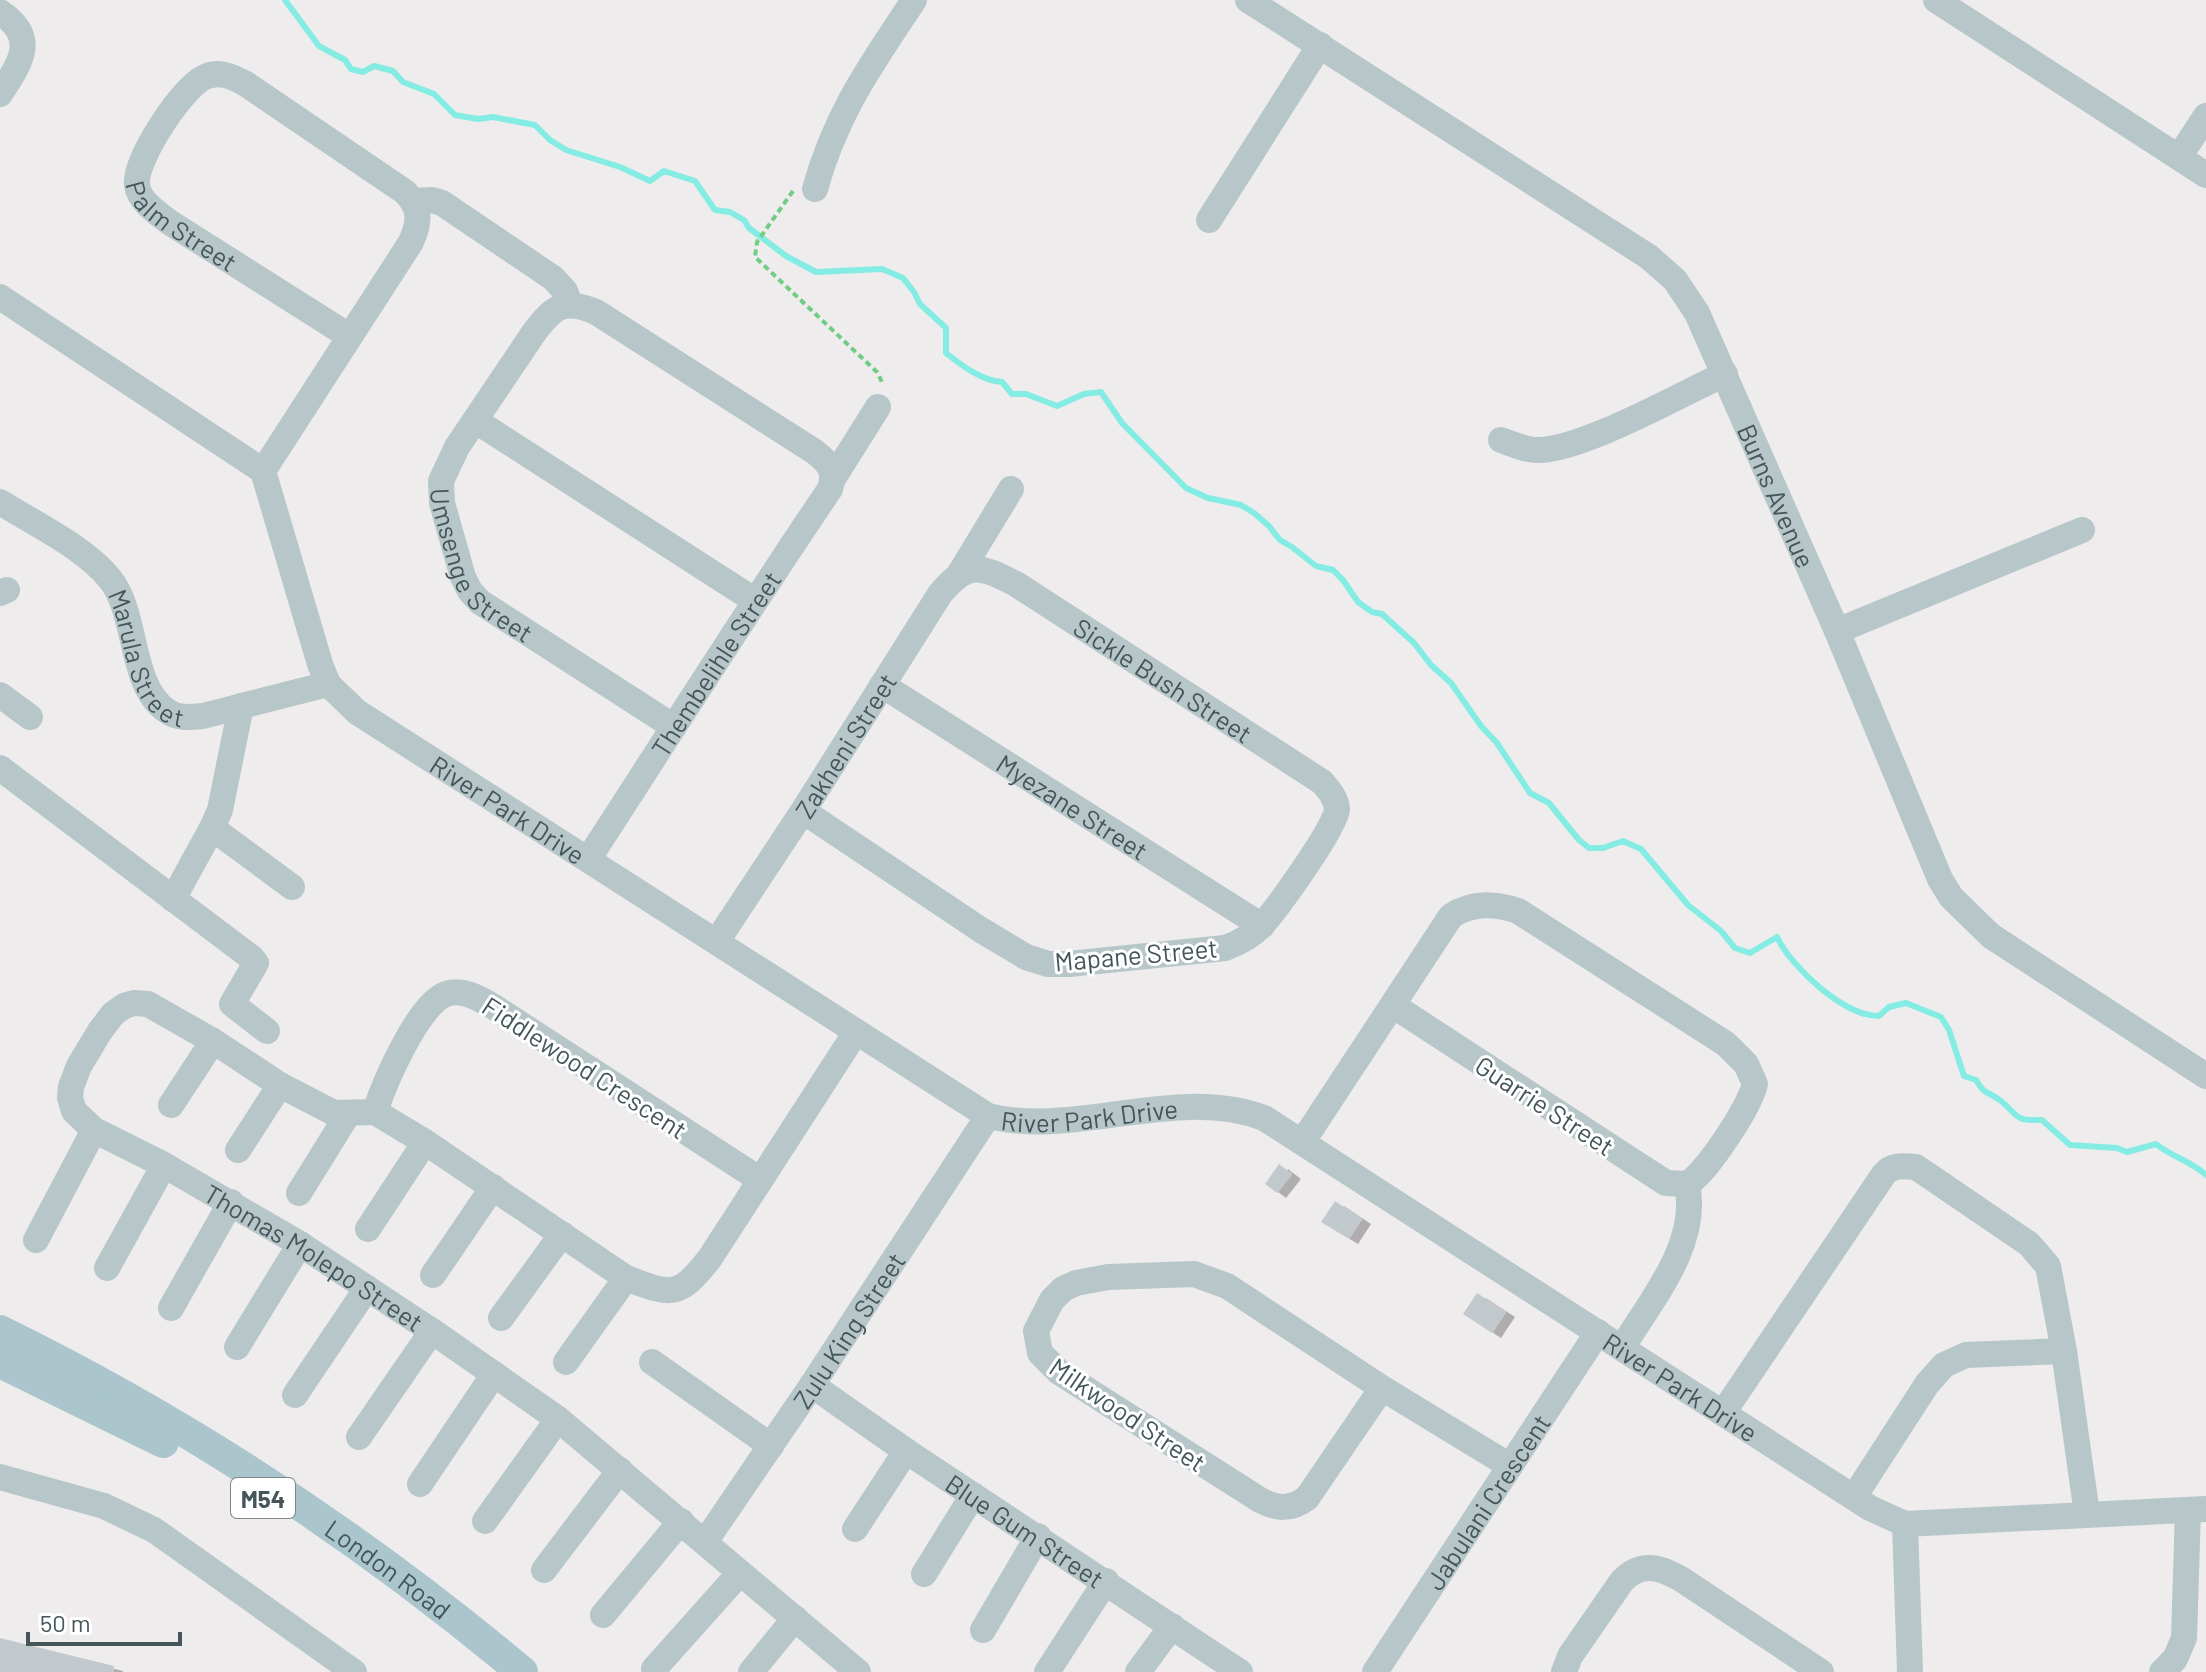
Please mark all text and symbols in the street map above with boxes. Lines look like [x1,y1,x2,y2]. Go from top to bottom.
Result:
street label: Palm Street [121,177,243,277]
street label: Burns Avenue [1732,419,1822,572]
street label: Umsenge Street [426,487,539,648]
street label: Thembelihle Street [644,565,786,762]
street label: Marula Street [103,584,187,732]
street label: Sickle Bush Street [1069,610,1258,748]
street label: Zakheni Street [788,667,902,823]
street label: Myezane Street [992,747,1154,865]
street label: River Park Drive [425,748,591,870]
street label: Mapane Street [1053,931,1219,977]
street label: Fiddlewood Crescent [477,989,693,1145]
street label: Guarrie Street [1470,1049,1620,1161]
street label: River Park Drive [999,1092,1179,1137]
street label: Thomas Molepo Street [199,1177,430,1337]
street label: Zulu King Street [786,1246,910,1414]
street label: River Park Drive [1598,1325,1764,1447]
street label: Milkwood Street [1044,1350,1212,1478]
street label: Jabulani Crescent [1418,1408,1556,1595]
street label: Blue Gum Street [941,1467,1110,1593]
road number: M54 [231,1478,295,1518]
street label: London Road [320,1512,458,1625]
scale bar [28,1596,180,1646]
text: 50 m [40,1608,91,1637]

